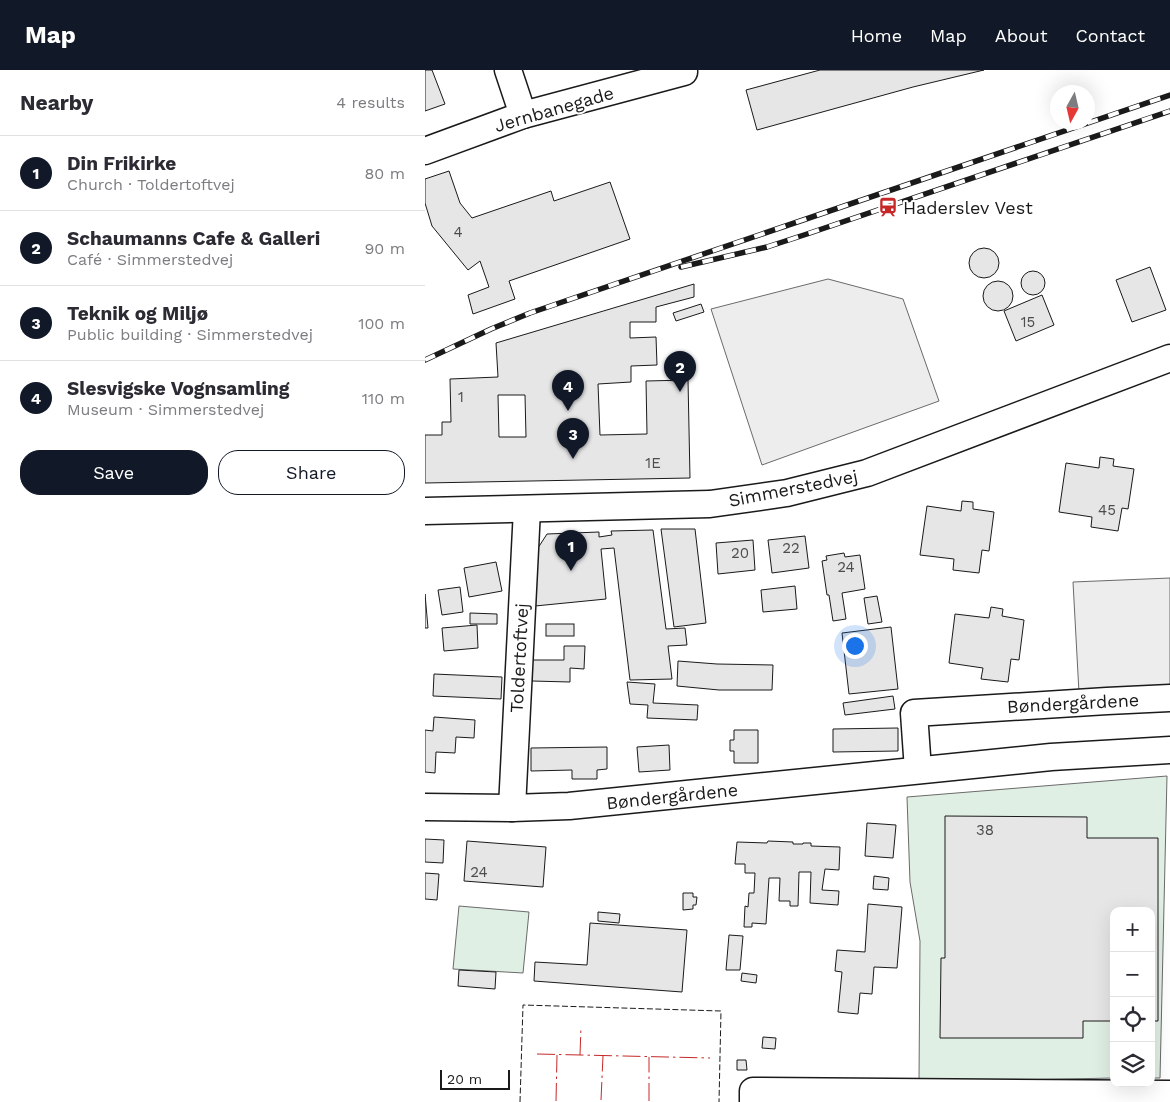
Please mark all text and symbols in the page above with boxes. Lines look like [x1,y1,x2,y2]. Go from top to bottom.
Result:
text: Map [25,21,76,49]
text: Home [851,25,902,46]
text: Map [930,25,967,46]
text: About [995,25,1047,46]
text: Contact [1075,25,1145,46]
street label: Jernbanegade [492,82,616,136]
north arrow [1050,85,1095,130]
text: Nearby [20,90,93,115]
text: 4 results [336,93,405,112]
text: Din Frikirke [67,152,176,175]
text: 1 [33,164,39,183]
text: 80 m [364,164,405,183]
text: Church · Toldertoftvej [67,175,235,194]
station icon: Haderslev Vest [877,196,899,218]
place label: Haderslev Vest [903,197,1033,218]
house number: 4 [453,223,463,241]
text: Schaumanns Cafe & Galleri [67,227,320,250]
text: 2 [31,239,41,258]
text: 90 m [364,239,405,258]
text: Café · Simmerstedvej [67,250,233,269]
text: Teknik og Miljø [67,302,208,325]
house number: 15 [1021,313,1035,331]
text: 3 [31,314,41,333]
text: 100 m [358,314,405,333]
text: Public building · Simmerstedvej [67,325,313,344]
pin: 2 [664,351,696,392]
pin: 4 [552,370,584,411]
text: Slesvigske Vognsamling [67,377,289,400]
house number: 1 [458,388,464,406]
text: 4 [31,389,41,408]
text: 110 m [362,389,405,408]
text: Museum · Simmerstedvej [67,400,264,419]
pin: 3 [557,418,589,459]
button: Save [20,450,208,495]
button: Share [218,450,405,495]
house number: 1E [645,454,661,472]
street label: Simmerstedvej [727,465,859,511]
house number: 45 [1098,501,1116,519]
pin: 1 [555,530,587,571]
house number: 22 [782,539,800,557]
house number: 20 [731,544,749,562]
house number: 24 [837,558,855,576]
street label: Toldertoftvej [506,602,532,714]
your location [842,633,868,659]
street label: Bøndergårdene [1006,689,1140,717]
street label: Bøndergårdene [605,779,739,813]
house number: 38 [976,821,994,839]
house number: 24 [470,863,488,881]
map controls [1110,907,1155,1087]
button: + [1110,907,1155,952]
button: − [1110,952,1155,997]
button: locate [1110,997,1155,1042]
button: layers [1110,1042,1155,1087]
scale bar [440,1067,510,1090]
text: 20 m [447,1071,482,1087]

